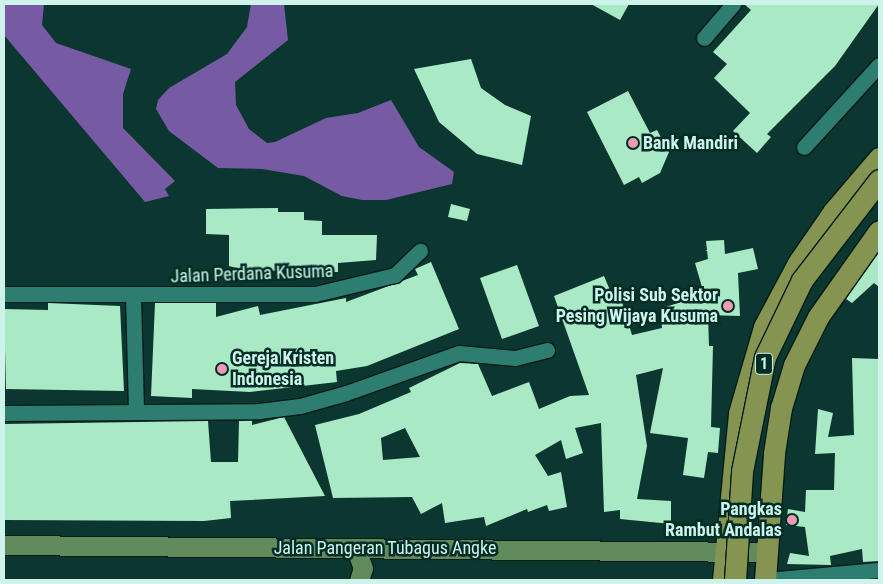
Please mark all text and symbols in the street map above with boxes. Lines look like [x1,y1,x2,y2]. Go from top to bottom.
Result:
place label: Bank Mandiri [643,132,738,154]
marker: Bank Mandiri [627,137,639,149]
street label: Jalan Perdana Kusuma [170,260,334,288]
place label: Polisi Sub Sektor Pesing Wijaya Kusuma [556,285,718,328]
marker: Polisi Sub Sektor Pesing Wijaya Kusuma [722,300,734,312]
place label: Gereja Kristen Indonesia [232,348,334,390]
road number: 1 [754,350,774,378]
marker: Gereja Kristen Indonesia [216,363,228,375]
place label: Pangkas Rambut Andalas [665,499,782,542]
marker: Pangkas Rambut Andalas [786,514,798,526]
street label: Jalan Pangeran Tubagus Angke [273,537,497,559]

